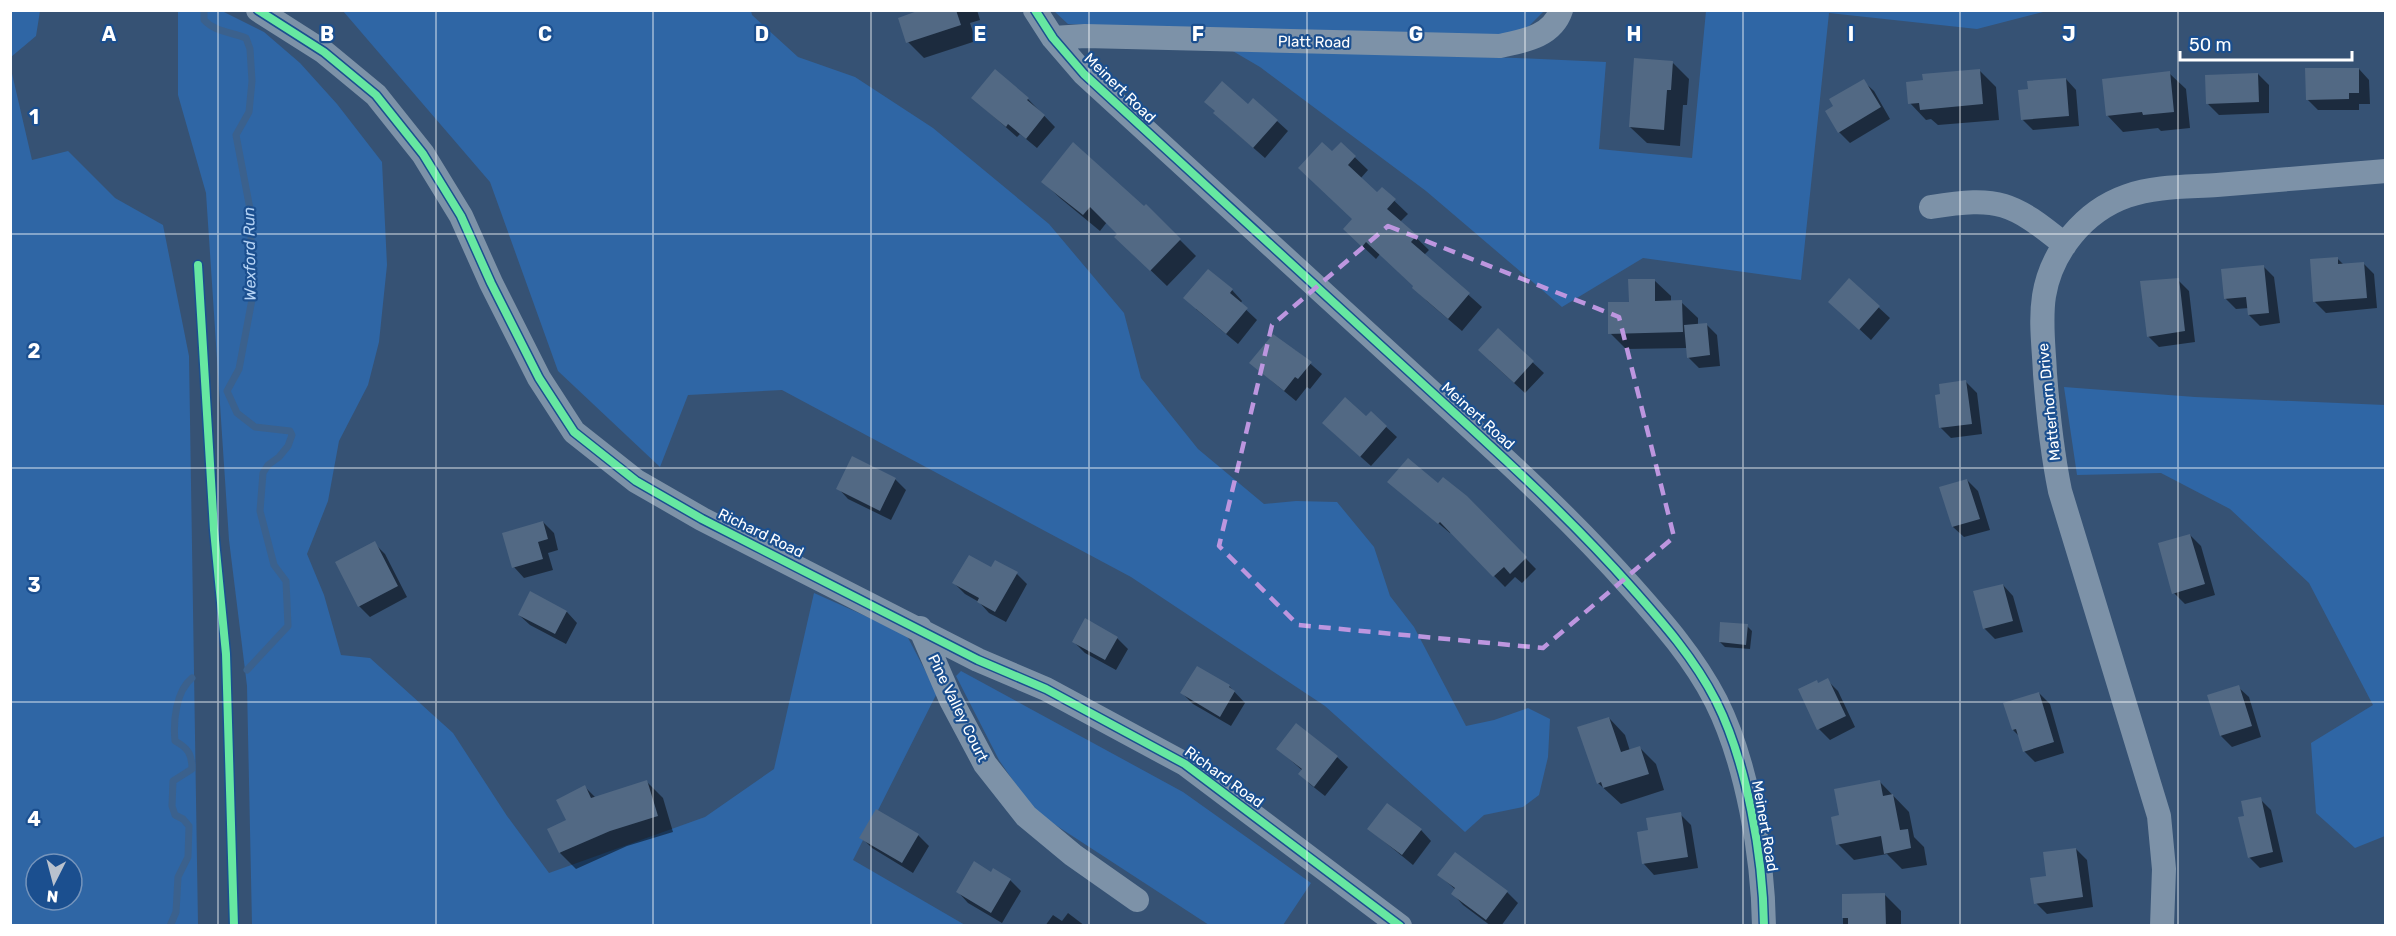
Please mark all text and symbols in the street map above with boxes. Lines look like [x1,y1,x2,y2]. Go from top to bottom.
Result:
text: A [102,22,117,46]
text: B [320,22,334,46]
text: C [538,22,552,46]
text: D [755,22,769,46]
text: E [974,22,986,46]
text: F [1192,22,1204,46]
text: G [1409,22,1423,46]
text: H [1627,22,1641,46]
text: I [1848,22,1854,46]
text: J [2062,22,2076,46]
scale bar [2180,24,2352,62]
street label: Platt Road [1278,32,1350,52]
text: 50 m [2189,34,2232,56]
street label: Meinert Road [1081,49,1159,127]
text: 1 [29,105,39,129]
water label: Wexford Run [239,207,260,301]
text: 2 [28,339,41,363]
street label: Matterhorn Drive [2034,342,2064,462]
street label: Meinert Road [1438,378,1518,454]
street label: Richard Road [715,505,807,561]
text: 3 [27,573,41,597]
street label: Pine Valley Court [924,651,992,765]
street label: Richard Road [1181,742,1267,812]
street label: Meinert Road [1748,779,1782,873]
text: 4 [27,807,41,831]
north arrow [24,852,84,912]
text: N [46,886,59,906]

